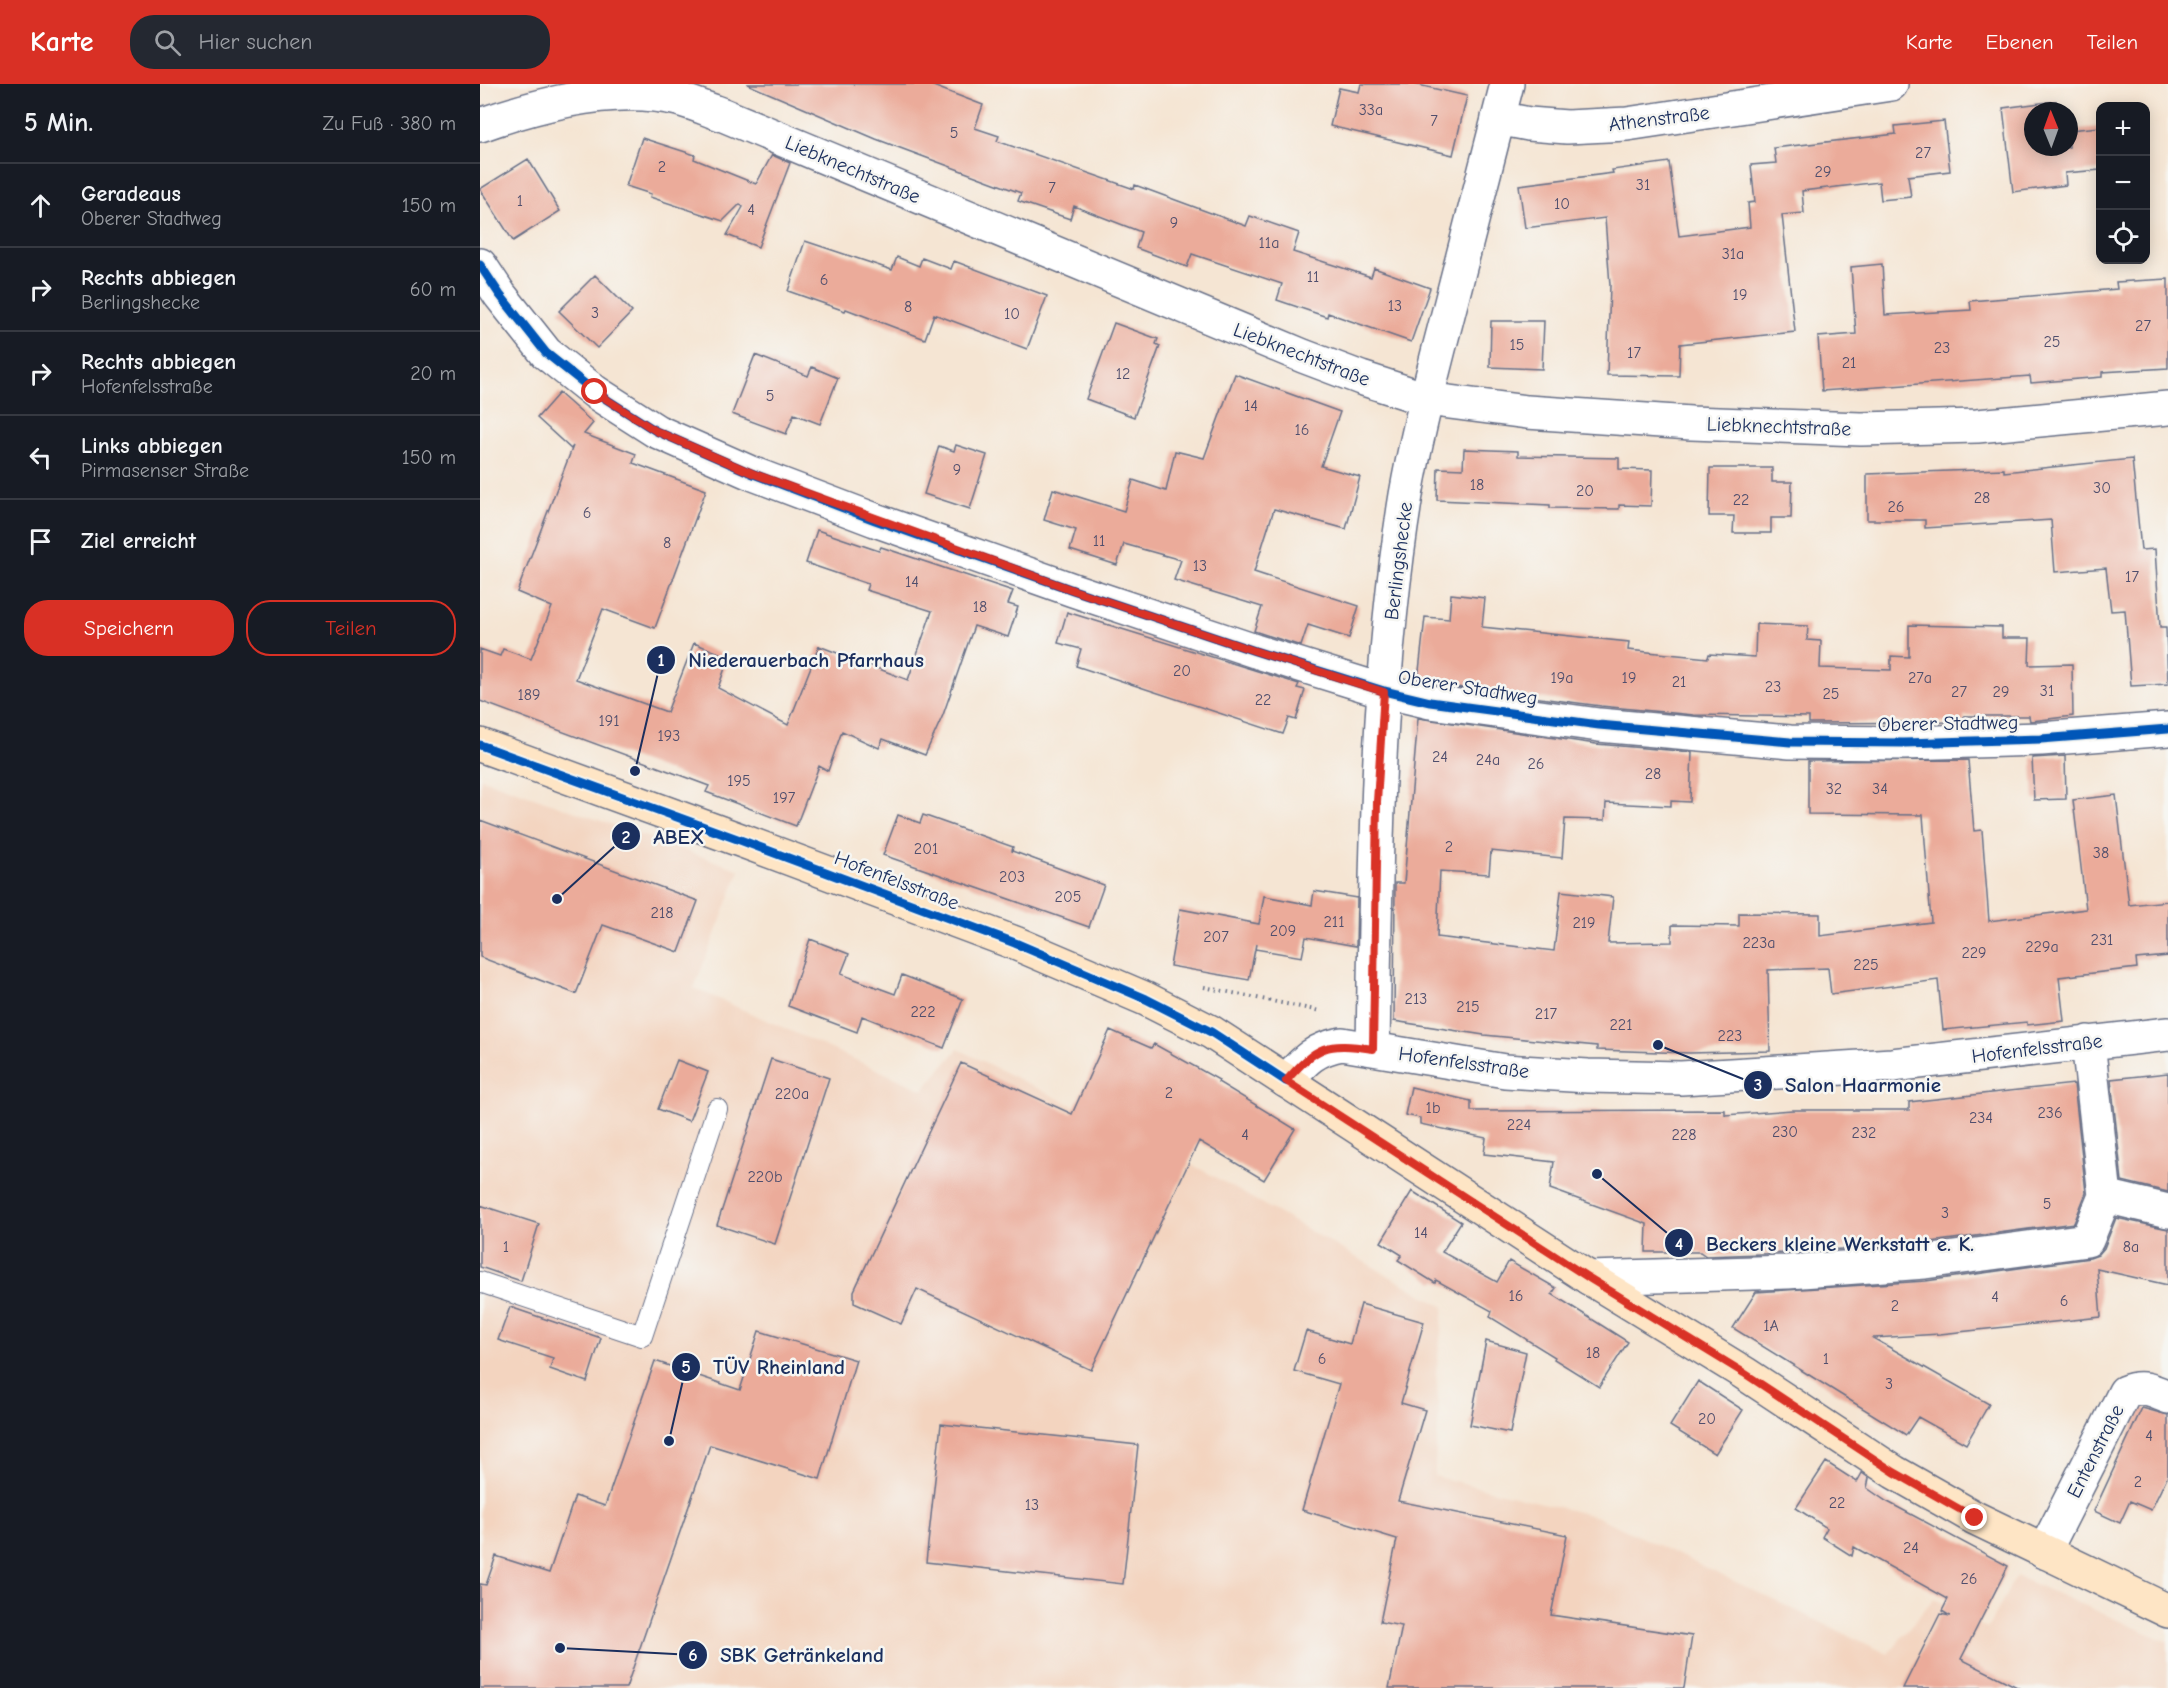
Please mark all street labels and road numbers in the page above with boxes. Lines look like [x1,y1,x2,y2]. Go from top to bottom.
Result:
street label: Athenstraße [1607,101,1711,136]
street label: Liebknechtstraße [782,131,924,208]
street label: Liebknechtstraße [1230,318,1373,391]
street label: Liebknechtstraße [1706,412,1852,441]
street label: Berlingshecke [1380,501,1417,621]
street label: Oberer Stadtweg [1397,665,1539,710]
street label: Oberer Stadtweg [1877,711,2019,736]
street label: Hofenfelsstraße [831,846,962,915]
street label: Hofenfelsstraße [1970,1029,2104,1068]
street label: Hofenfelsstraße [1397,1042,1531,1083]
street label: Entenstraße [2062,1401,2129,1502]

